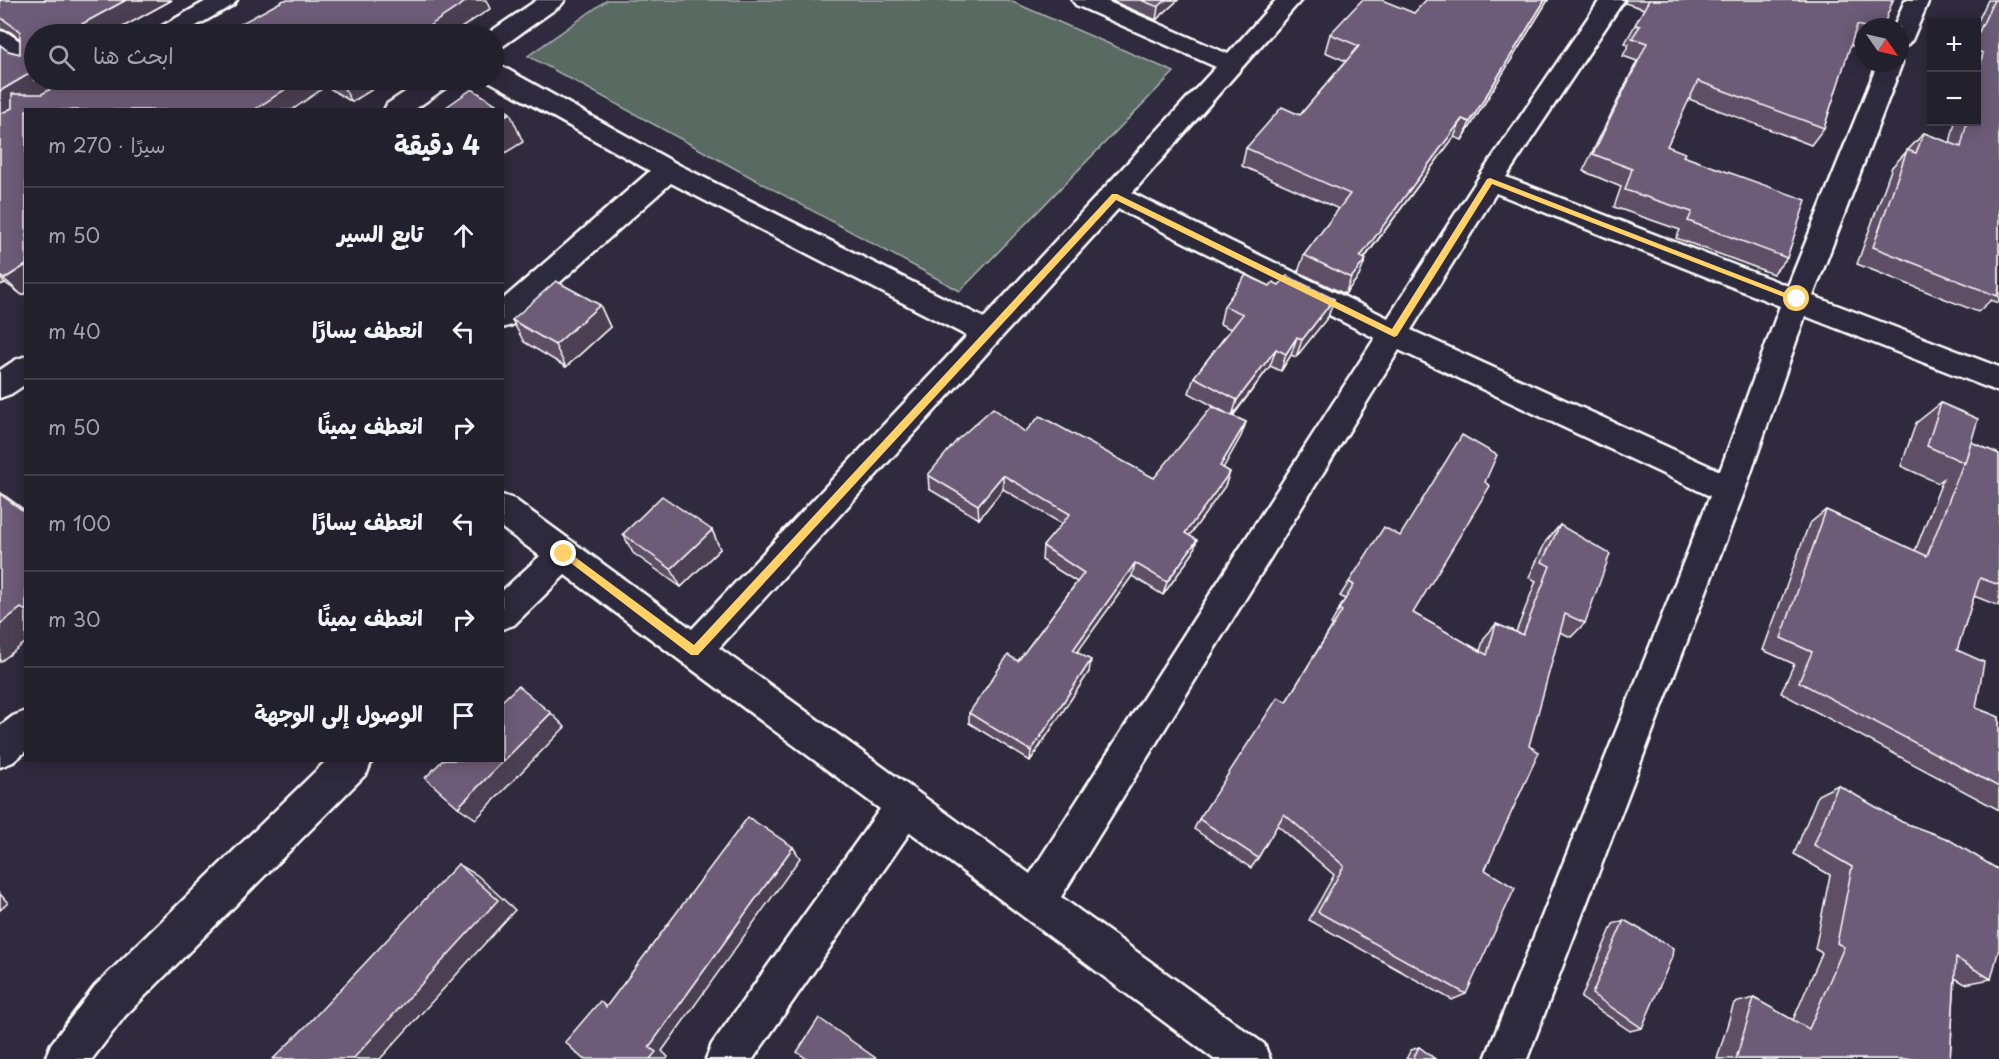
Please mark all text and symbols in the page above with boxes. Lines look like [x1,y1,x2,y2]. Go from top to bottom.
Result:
north arrow [1855,18,1909,72]
map controls [1927,18,1981,126]
button: + [1927,18,1981,72]
search box [24,24,504,90]
text: ابحث هنا [93,38,174,71]
icon: search [45,41,78,74]
button: − [1927,72,1981,126]
text: 4 دقيقة [394,125,480,164]
text: سيرًا · 270 m [48,130,165,160]
text: تابع السير [338,216,423,249]
icon: ahead [447,219,480,252]
text: 50 m [48,220,100,250]
route start [1783,285,1809,311]
text: انعطف يسارًا [312,312,423,345]
icon: left [447,315,480,348]
text: 40 m [48,316,101,346]
text: انعطف يمينًا [318,408,423,441]
icon: right [447,411,480,444]
text: 50 m [48,412,100,442]
text: انعطف يسارًا [312,504,423,537]
icon: left [447,507,480,540]
text: 100 m [48,508,111,538]
route end [550,540,576,566]
text: انعطف يمينًا [318,600,423,633]
icon: right [447,603,480,636]
text: 30 m [48,604,101,634]
text: الوصول إلى الوجهة [254,696,423,729]
icon: arrive [447,699,480,732]

